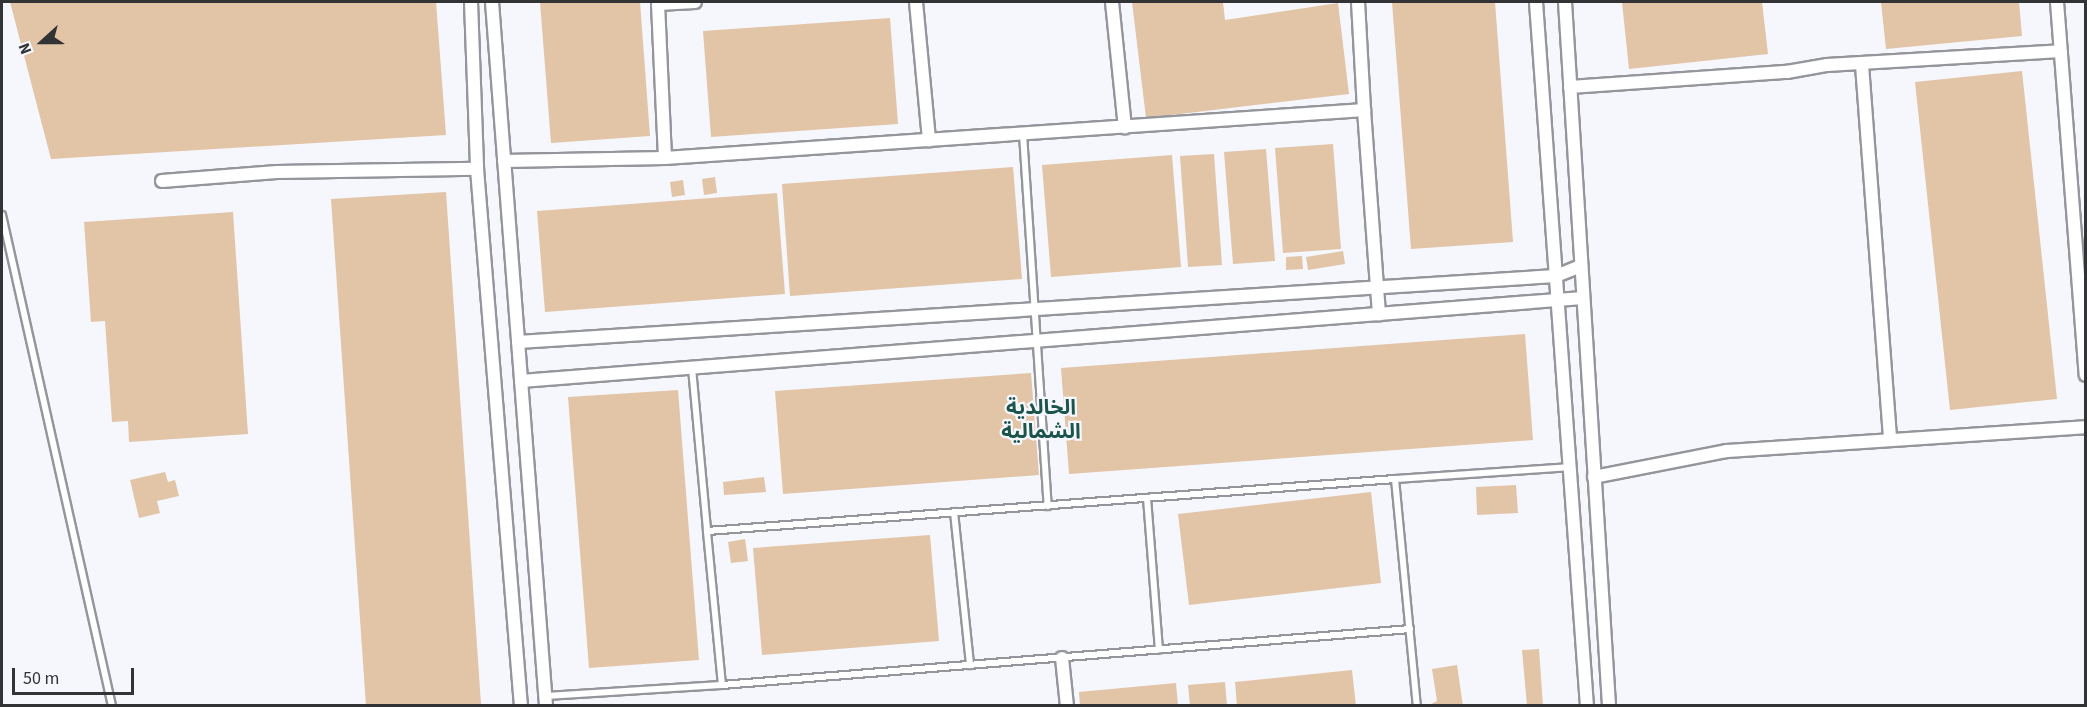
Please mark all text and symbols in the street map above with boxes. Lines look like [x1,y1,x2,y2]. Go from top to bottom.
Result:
north arrow [12,12,72,72]
text: N [13,40,37,57]
district label: الخالدية الشمالية [1001,394,1081,444]
scale bar [15,656,136,694]
text: 50 m [23,666,59,691]

